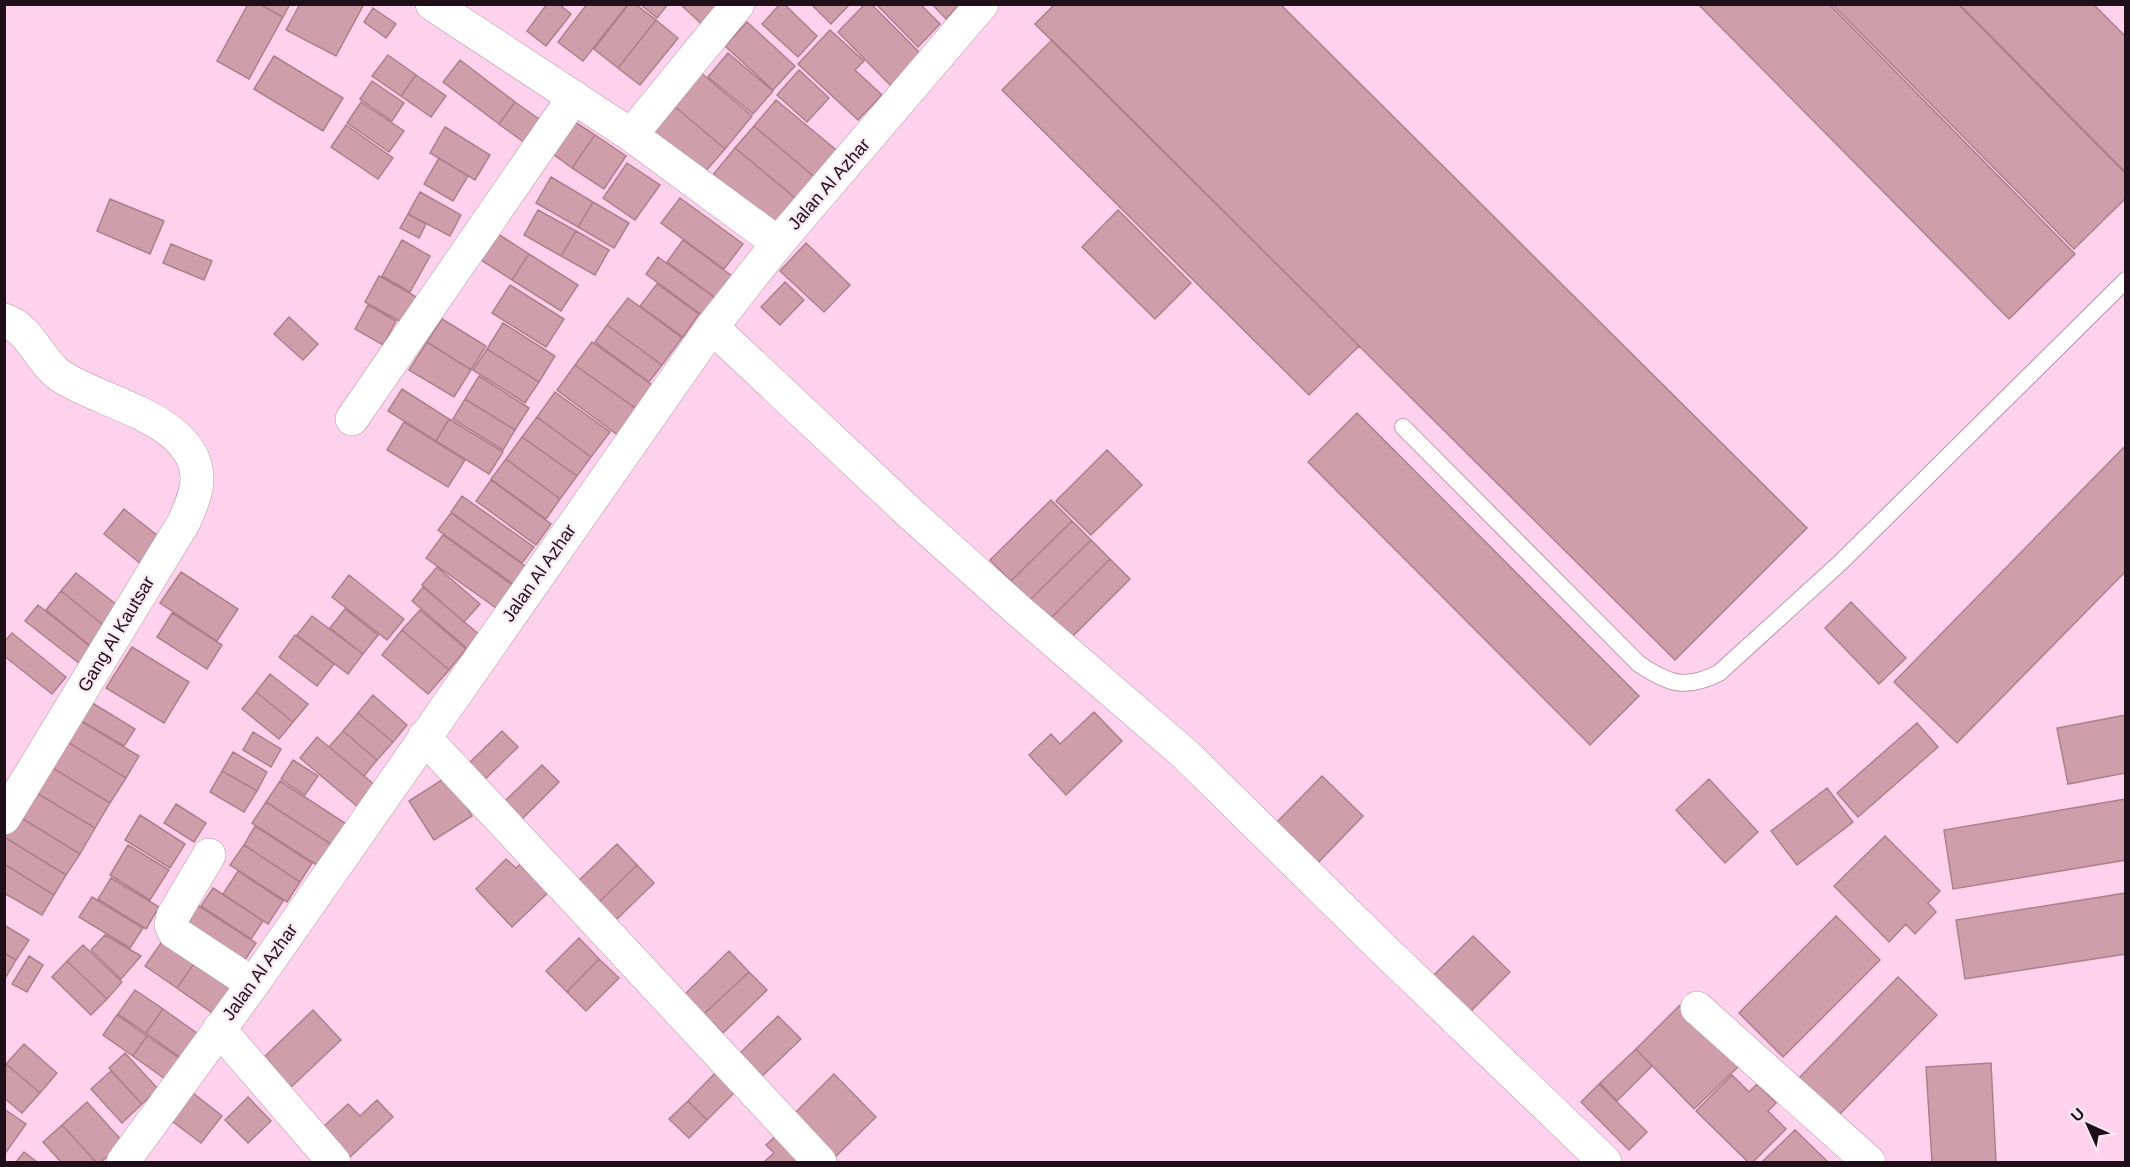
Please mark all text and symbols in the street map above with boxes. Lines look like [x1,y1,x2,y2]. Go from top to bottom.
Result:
street label: Jalan Al Azhar [784,134,874,234]
street label: Jalan Al Azhar [498,521,580,625]
street label: Gang Al Kautsar [74,573,158,695]
street label: Jalan Al Azhar [218,920,302,1024]
north arrow [2058,1095,2118,1155]
text: U [2068,1105,2088,1125]

